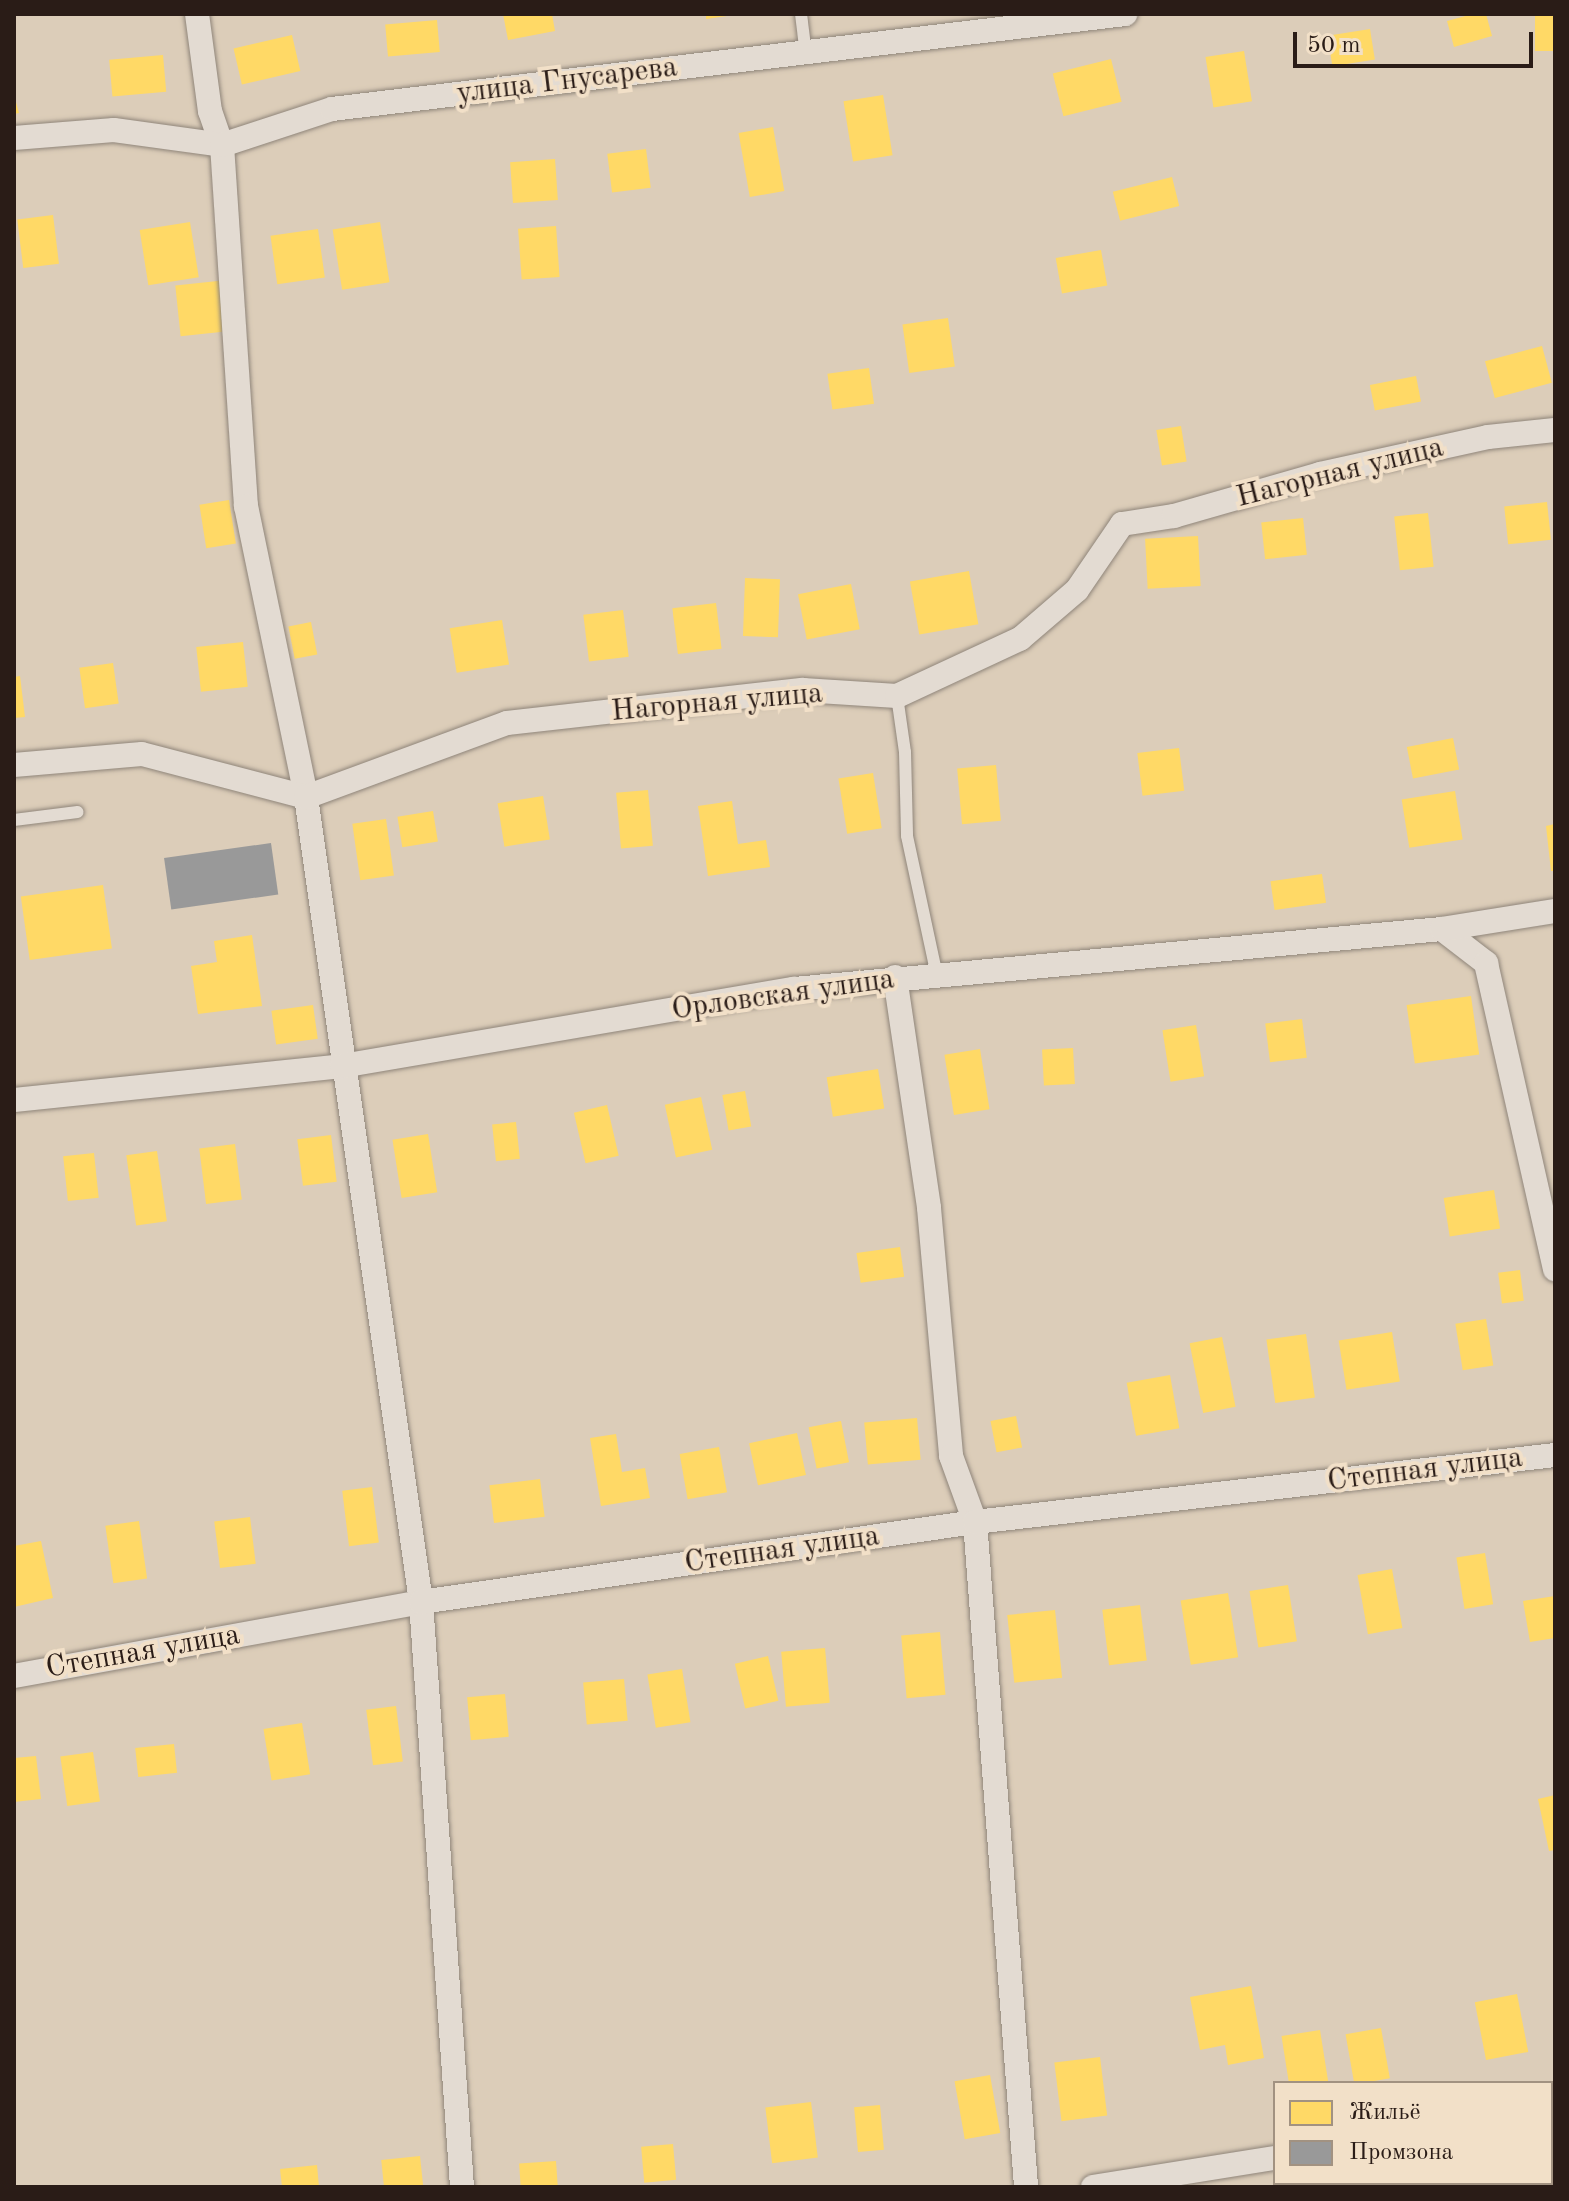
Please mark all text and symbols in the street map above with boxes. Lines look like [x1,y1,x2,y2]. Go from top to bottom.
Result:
scale bar [1297,16,1537,66]
text: 50 m [1307,34,1361,58]
street label: улица Гнусарева [455,50,679,112]
street label: Нагорная улица [1233,430,1447,516]
street label: Нагорная улица [610,676,824,730]
street label: Орловская улица [669,962,897,1028]
street label: Степная улица [1325,1440,1525,1500]
street label: Степная улица [682,1519,882,1581]
street label: Степная улица [43,1617,243,1687]
legend [1273,2081,1553,2185]
text: Жильё [1349,2101,1420,2125]
text: Промзона [1349,2141,1453,2165]

